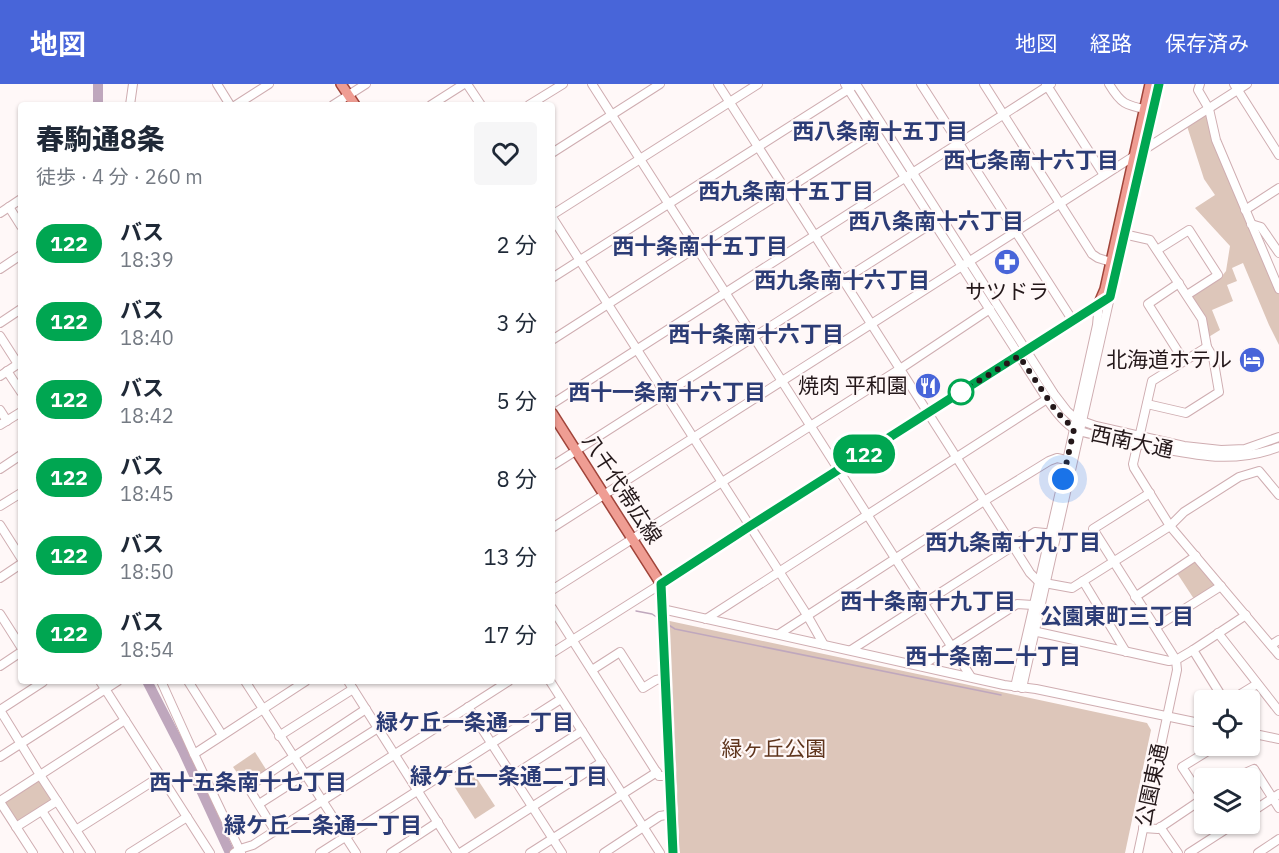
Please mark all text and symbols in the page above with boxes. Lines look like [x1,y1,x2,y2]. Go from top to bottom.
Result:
text: 地図 [30,25,86,62]
text: 地図 [1015,29,1057,57]
text: 経路 [1090,29,1132,57]
text: 保存済み [1165,29,1249,57]
district label: 西八条南十五丁目 [792,116,968,145]
text: 春駒通8条 [36,120,165,157]
button: heart [474,122,537,185]
district label: 西七条南十六丁目 [943,145,1119,174]
text: 徒歩 · 4 分 · 260 m [36,163,203,190]
district label: 西九条南十五丁目 [698,176,874,205]
district label: 西八条南十六丁目 [848,206,1024,235]
text: バス [120,217,164,246]
text: 122 [50,229,88,257]
text: 2 分 [497,230,537,259]
district label: 西十条南十五丁目 [612,231,788,260]
text: 18:39 [120,246,174,273]
pharmacy icon: サツドラ [992,247,1022,277]
district label: 西九条南十六丁目 [754,265,930,294]
place label: サツドラ [965,277,1049,305]
text: バス [120,295,164,324]
text: 122 [50,307,88,335]
text: 3 分 [497,308,537,337]
district label: 西十条南十六丁目 [668,319,844,348]
text: 18:40 [120,324,174,351]
place label: 北海道ホテル [1106,345,1232,373]
hotel icon: 北海道ホテル [1237,345,1267,375]
place label: 焼肉 平和園 [798,371,908,399]
restaurant icon: 焼肉 平和園 [913,371,943,401]
text: バス [120,373,164,402]
district label: 西十一条南十六丁目 [568,377,766,406]
unlabelled marker [948,379,974,405]
text: 122 [50,385,88,413]
text: 5 分 [497,386,537,415]
text: 18:42 [120,402,174,429]
street label: 西南大通 [1088,419,1176,463]
street label: 八千代帯広線 [577,428,669,549]
line badge: 122 [830,434,898,473]
text: 122 [845,440,883,468]
text: バス [120,451,164,480]
text: 122 [50,463,88,491]
text: 8 分 [497,464,537,493]
your location [1048,464,1078,494]
text: 18:45 [120,480,174,507]
district label: 西九条南十九丁目 [925,527,1101,556]
text: バス [120,529,164,558]
text: 122 [50,541,88,569]
text: 13 分 [483,542,537,571]
text: 18:50 [120,558,174,585]
district label: 西十条南十九丁目 [840,586,1016,615]
district label: 公園東町三丁目 [1040,601,1194,630]
text: バス [120,607,164,636]
text: 122 [50,619,88,647]
text: 17 分 [483,620,537,649]
text: 18:54 [120,636,174,663]
district label: 西十条南二十丁目 [905,641,1081,670]
map controls [1194,690,1260,834]
button: locate [1194,690,1260,756]
district label: 緑ケ丘一条通一丁目 [376,707,574,736]
park label: 緑ヶ丘公園 [722,734,827,762]
street label: 公園東通 [1129,741,1173,829]
district label: 緑ケ丘一条通二丁目 [410,761,608,790]
district label: 西十五条南十七丁目 [149,767,347,796]
button: layers [1194,768,1260,834]
district label: 緑ケ丘二条通一丁目 [224,810,422,839]

